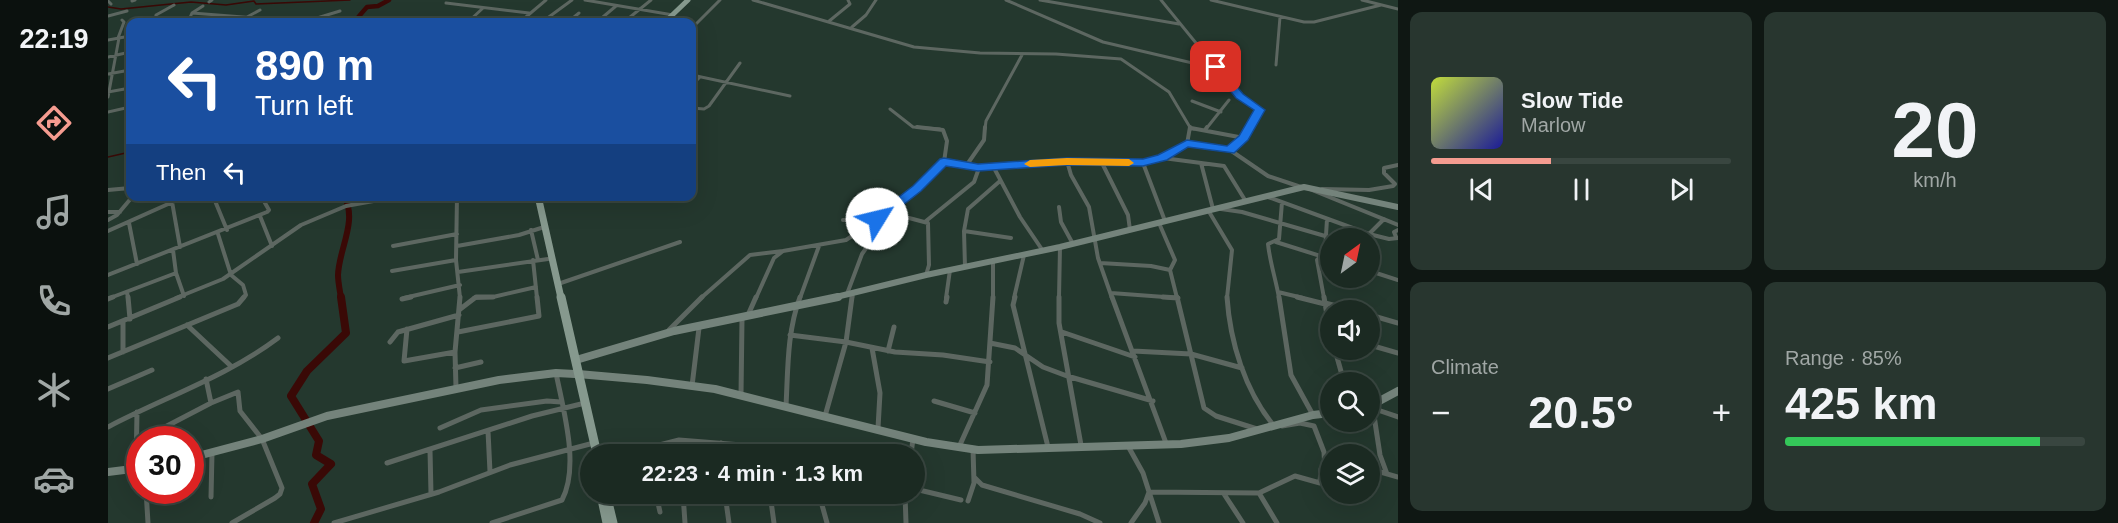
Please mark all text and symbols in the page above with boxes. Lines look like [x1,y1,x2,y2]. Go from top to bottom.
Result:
text: 22:19 [19,24,89,54]
pin [1190,41,1241,92]
icon: left [156,42,234,120]
text: 890 m [255,42,374,89]
icon: arrive [1199,50,1232,83]
text: 20 [1892,86,1978,174]
text: Slow Tide [1521,88,1623,113]
text: Turn left [255,91,353,121]
icon: directions [33,102,75,144]
text: Marlow [1521,114,1585,136]
icon: left [218,156,251,189]
text: Then [156,160,206,185]
text: km/h [1913,169,1957,191]
icon: previous [1465,173,1498,206]
icon: pause [1565,173,1598,206]
icon: next [1665,173,1698,206]
position arrow [845,187,909,251]
icon: music [33,191,75,233]
north arrow [1320,228,1380,288]
map controls [1320,228,1380,504]
icon: phone [33,280,75,322]
button: sound [1320,300,1380,360]
text: Range · 85% [1785,347,1902,369]
text: Climate [1431,356,1499,378]
icon: climate [33,369,75,411]
button: search [1320,372,1380,432]
text: 425 km [1785,378,1938,429]
text: 20.5° [1528,387,1634,438]
text: − [1431,394,1450,431]
text: + [1712,394,1731,431]
speed limit sign: 30 [126,426,204,504]
button: layers [1320,444,1380,504]
icon: car [33,458,75,500]
text: 22:23 · 4 min · 1.3 km [642,461,863,486]

